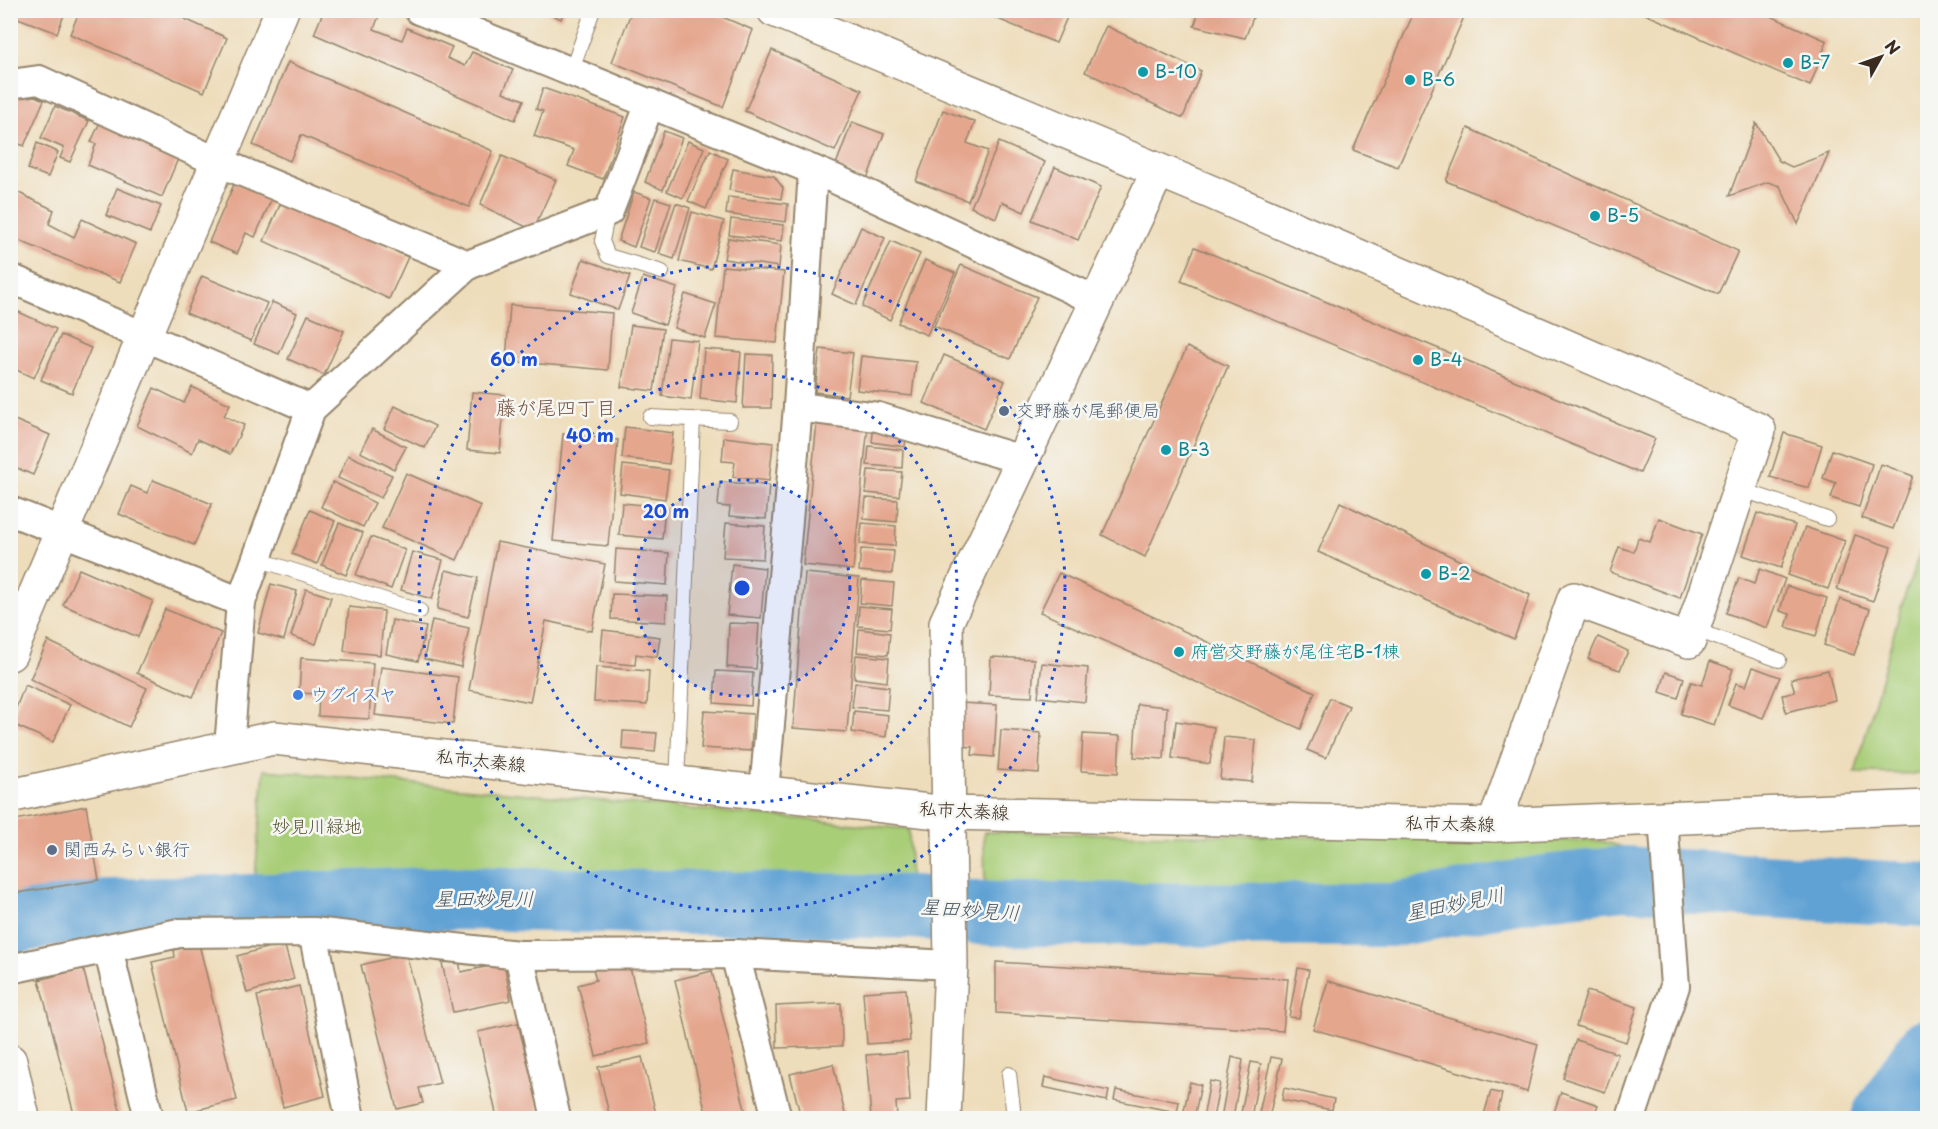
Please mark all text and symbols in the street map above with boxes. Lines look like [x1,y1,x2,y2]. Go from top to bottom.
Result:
north arrow [1851,27,1911,87]
text: N [1880,34,1907,59]
place label: B-7 [1800,48,1830,75]
marker: B-7 [1781,56,1795,70]
place label: B-10 [1155,57,1197,84]
marker: B-10 [1136,65,1150,79]
place label: B-6 [1422,65,1455,92]
marker: B-6 [1403,73,1417,87]
place label: B-5 [1607,201,1639,228]
marker: B-5 [1588,209,1602,223]
text: 60 m [490,345,538,372]
place label: B-4 [1430,345,1463,372]
marker: B-4 [1411,353,1425,367]
district label: 藤が尾四丁目 [496,392,616,422]
place label: 交野藤が尾郵便局 [1016,396,1160,423]
marker: 交野藤が尾郵便局 [997,404,1011,418]
text: 40 m [566,421,614,448]
place label: B-3 [1178,435,1210,462]
marker: B-3 [1159,443,1173,457]
text: 20 m [643,497,689,524]
place label: B-2 [1438,559,1471,586]
marker: B-2 [1419,567,1433,581]
centre of rings [732,578,752,598]
place label: 府営交野藤が尾住宅B-1棟 [1191,637,1400,664]
marker: 府営交野藤が尾住宅B-1棟 [1172,645,1186,659]
place label: ウグイスヤ [310,680,396,707]
marker: ウグイスヤ [291,688,305,702]
street label: 私市太秦線 [435,741,527,778]
street label: 私市太秦線 [918,794,1010,825]
street label: 私市太秦線 [1405,808,1495,837]
park label: 妙見川緑地 [272,812,362,839]
place label: 関西みらい銀行 [64,835,190,862]
marker: 関西みらい銀行 [45,843,59,857]
water label: 星田妙見川 [1403,879,1507,927]
water label: 星田妙見川 [434,883,534,913]
water label: 星田妙見川 [919,891,1021,927]

